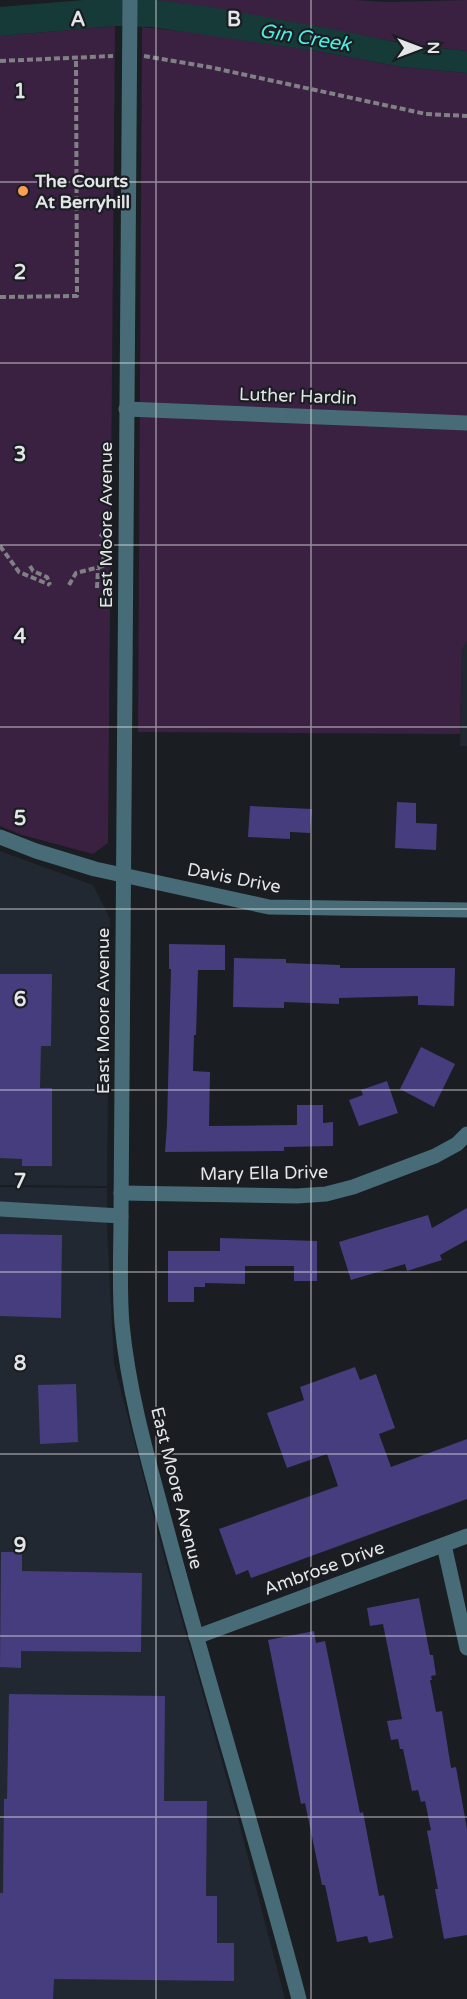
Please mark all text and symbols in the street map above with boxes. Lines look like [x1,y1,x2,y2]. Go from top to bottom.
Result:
text: A [71,8,86,32]
text: B [227,8,241,32]
north arrow [389,18,449,78]
water label: Gin Creek [258,19,354,57]
text: N [423,42,443,54]
text: 1 [14,80,26,104]
place label: The Courts At Berryhill [34,170,130,213]
marker: The Courts At Berryhill [16,184,30,198]
text: 2 [14,261,26,285]
street label: Luther Hardin [239,383,357,409]
street label: East Moore Avenue [95,442,117,608]
text: 3 [14,443,26,467]
text: 4 [14,625,27,649]
text: 5 [14,807,26,831]
street label: Davis Drive [185,858,283,898]
street label: East Moore Avenue [92,928,114,1094]
text: 6 [14,988,26,1012]
street label: Mary Ella Drive [200,1161,328,1185]
text: 7 [14,1170,26,1194]
text: 8 [14,1352,26,1376]
street label: East Moore Avenue [146,1405,208,1571]
text: 9 [14,1534,26,1558]
street label: Ambrose Drive [261,1536,387,1600]

